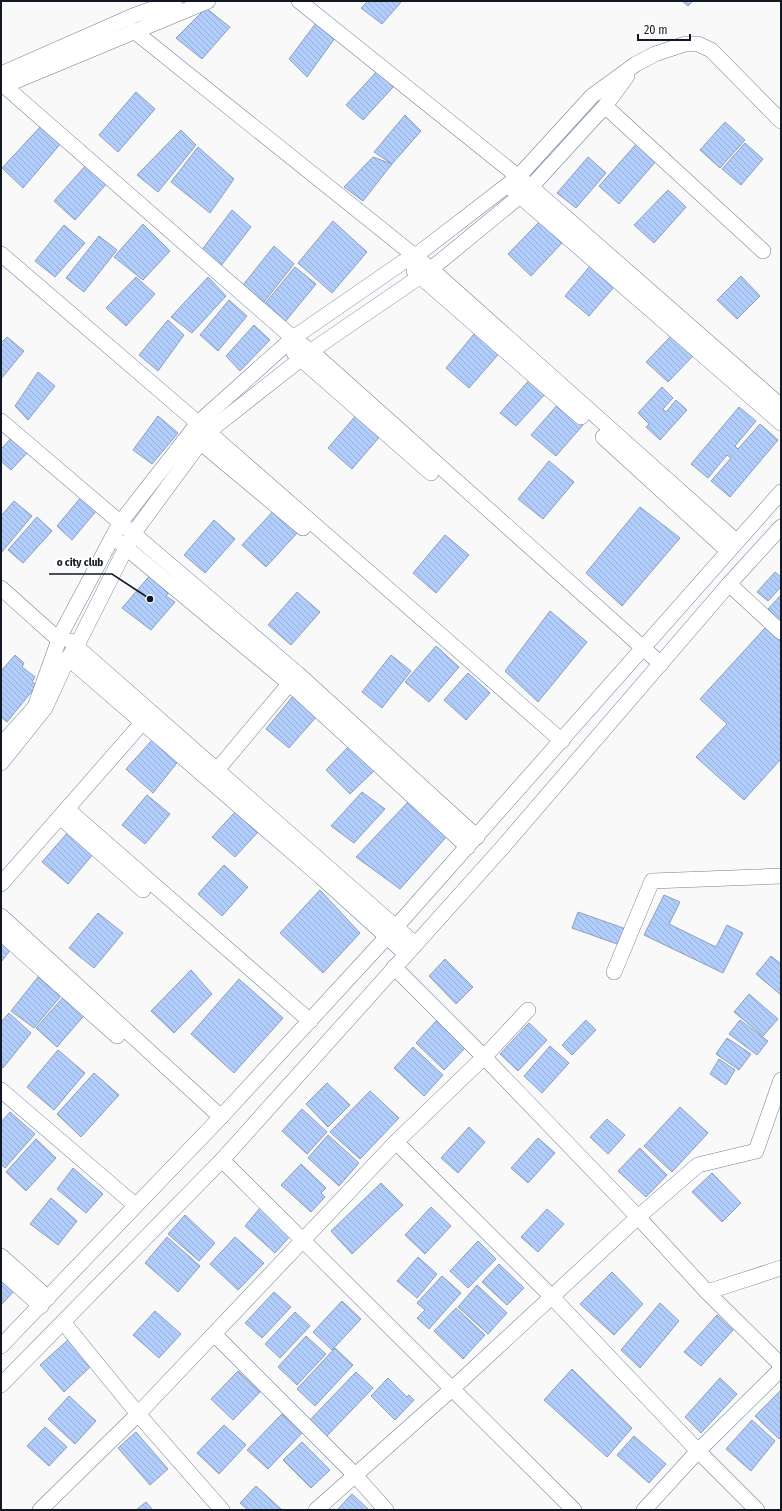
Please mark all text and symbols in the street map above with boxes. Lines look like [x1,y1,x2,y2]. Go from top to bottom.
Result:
scale bar [638,16,690,42]
text: 20 m [644,23,668,37]
callout: o city club [49,551,112,574]
text: o city club [57,556,103,569]

